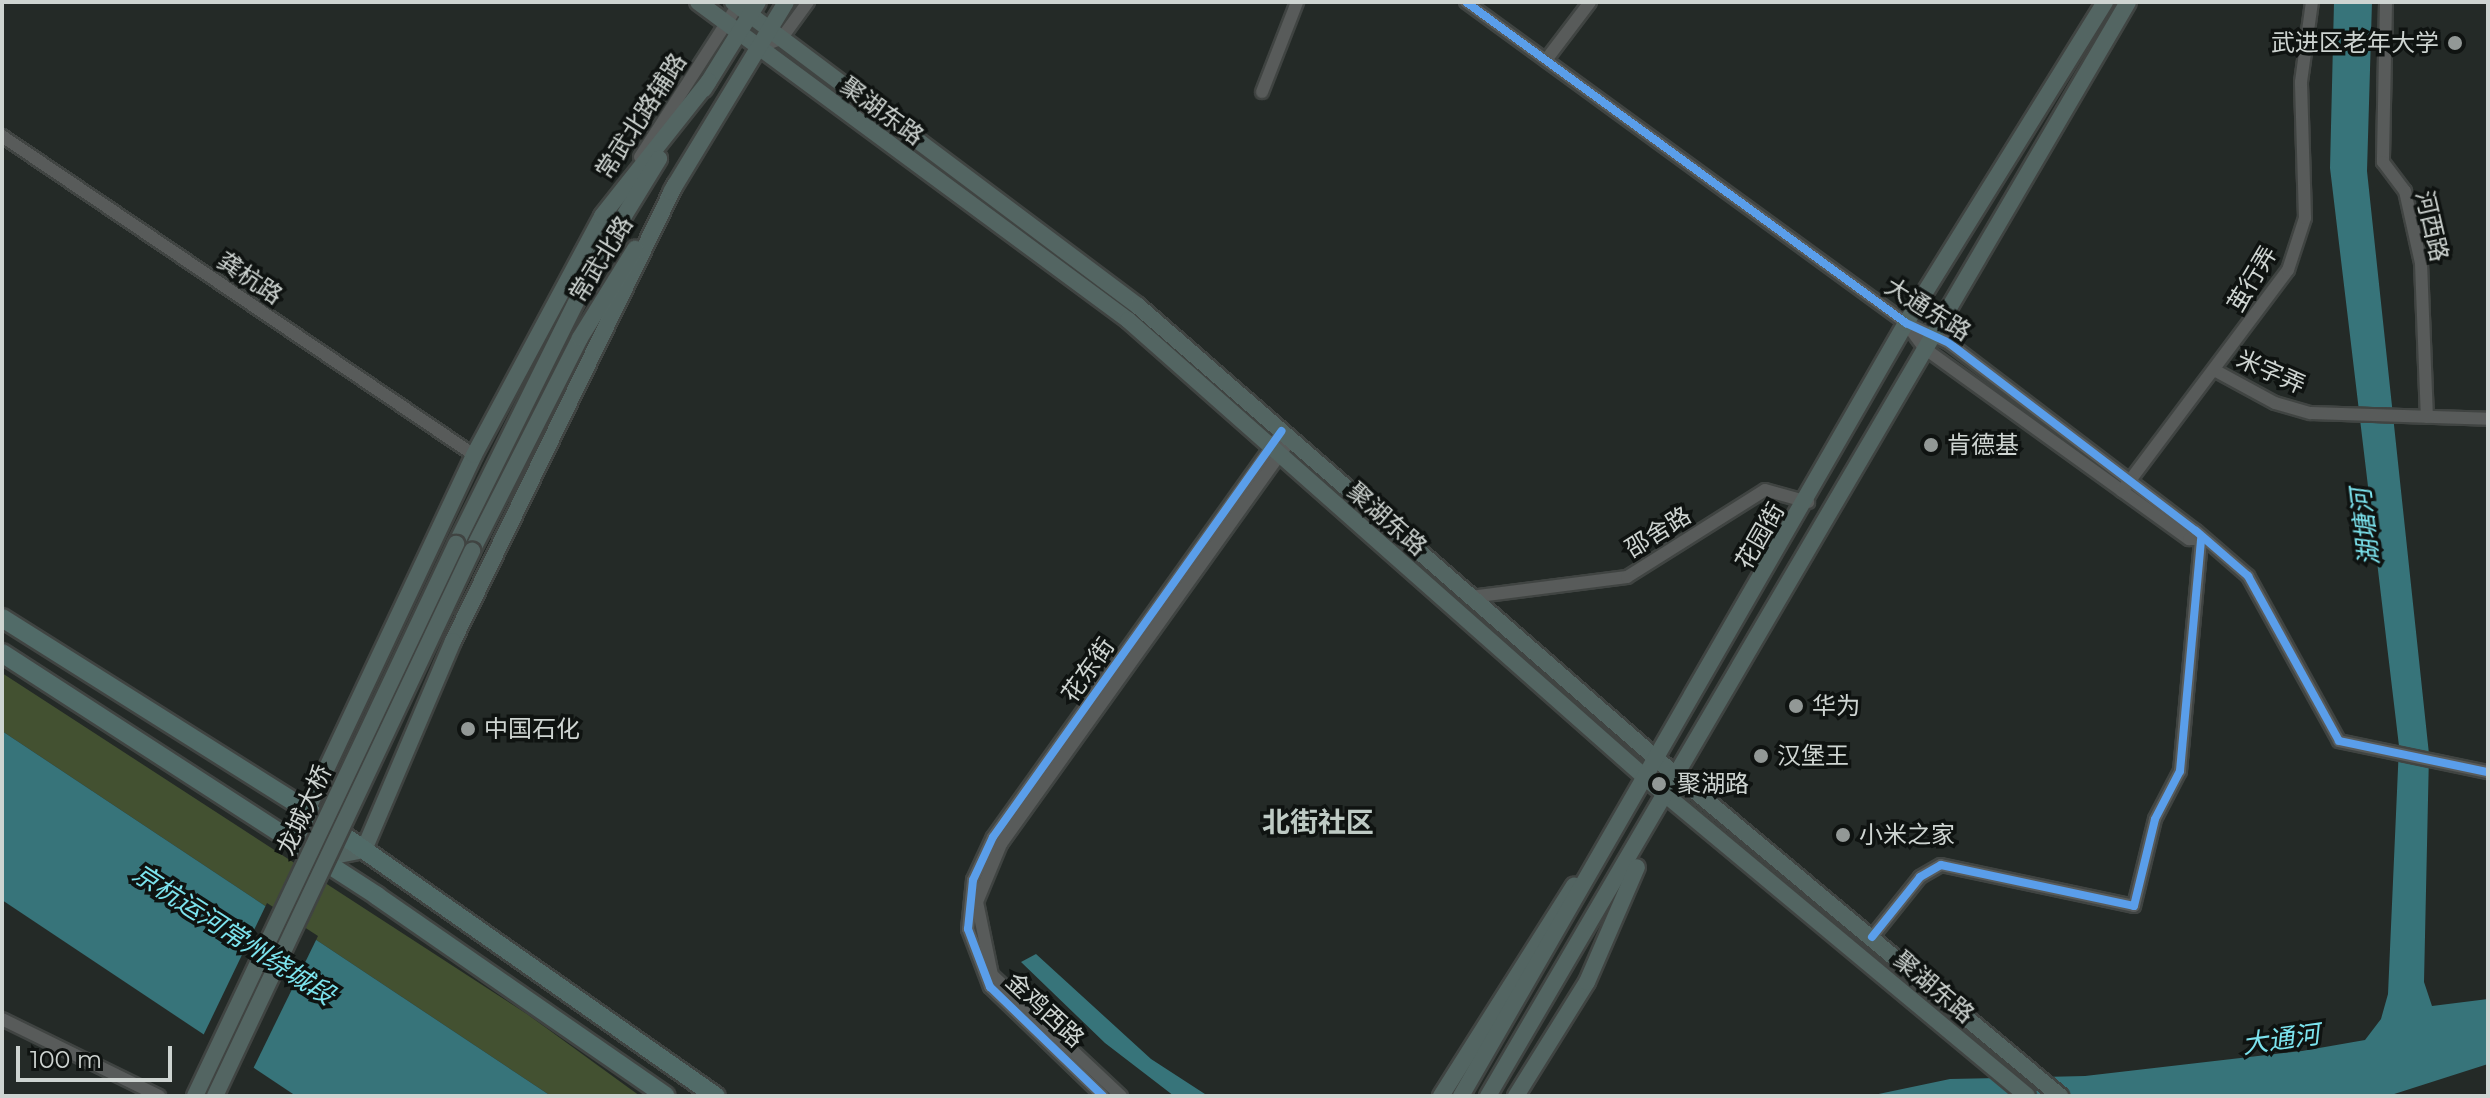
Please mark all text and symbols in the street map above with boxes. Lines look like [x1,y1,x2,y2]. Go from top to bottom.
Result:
place label: 武进区老年大学 [2271,29,2439,57]
marker: 武进区老年大学 [2446,34,2464,52]
street label: 常武北路辅路 [590,48,692,184]
street label: 聚湖东路 [835,71,929,151]
street label: 河西路 [2410,188,2454,264]
street label: 常武北路 [563,211,639,307]
street label: 茧行弄 [2221,241,2283,317]
street label: 龚杭路 [212,246,288,310]
street label: 大通东路 [1880,271,1976,347]
street label: 米字弄 [2232,344,2310,400]
place label: 肯德基 [1947,431,2019,459]
marker: 肯德基 [1922,436,1940,454]
street label: 聚湖东路 [1341,477,1433,561]
water label: 湖塘河 [2346,486,2386,568]
street label: 花园街 [1730,498,1790,574]
street label: 邵舍路 [1620,501,1696,563]
street label: 花东街 [1056,632,1120,708]
place label: 华为 [1812,692,1860,720]
marker: 华为 [1787,697,1805,715]
place label: 中国石化 [484,715,580,743]
marker: 中国石化 [459,720,477,738]
place label: 汉堡王 [1777,742,1849,770]
marker: 汉堡王 [1752,747,1770,765]
street label: 龙城大桥 [271,760,337,860]
place label: 聚湖路 [1677,770,1749,798]
marker: 聚湖路 [1648,773,1670,795]
district label: 北街社区 [1262,805,1374,839]
place label: 小米之家 [1859,821,1955,849]
marker: 小米之家 [1834,826,1852,844]
water label: 京杭运河常州绕城段 [126,858,340,1012]
street label: 聚湖东路 [1888,945,1980,1029]
street label: 金鸡西路 [1000,967,1090,1053]
water label: 大通河 [2240,1019,2322,1061]
scale bar [20,1030,176,1080]
text: 100 m [30,1045,102,1074]

